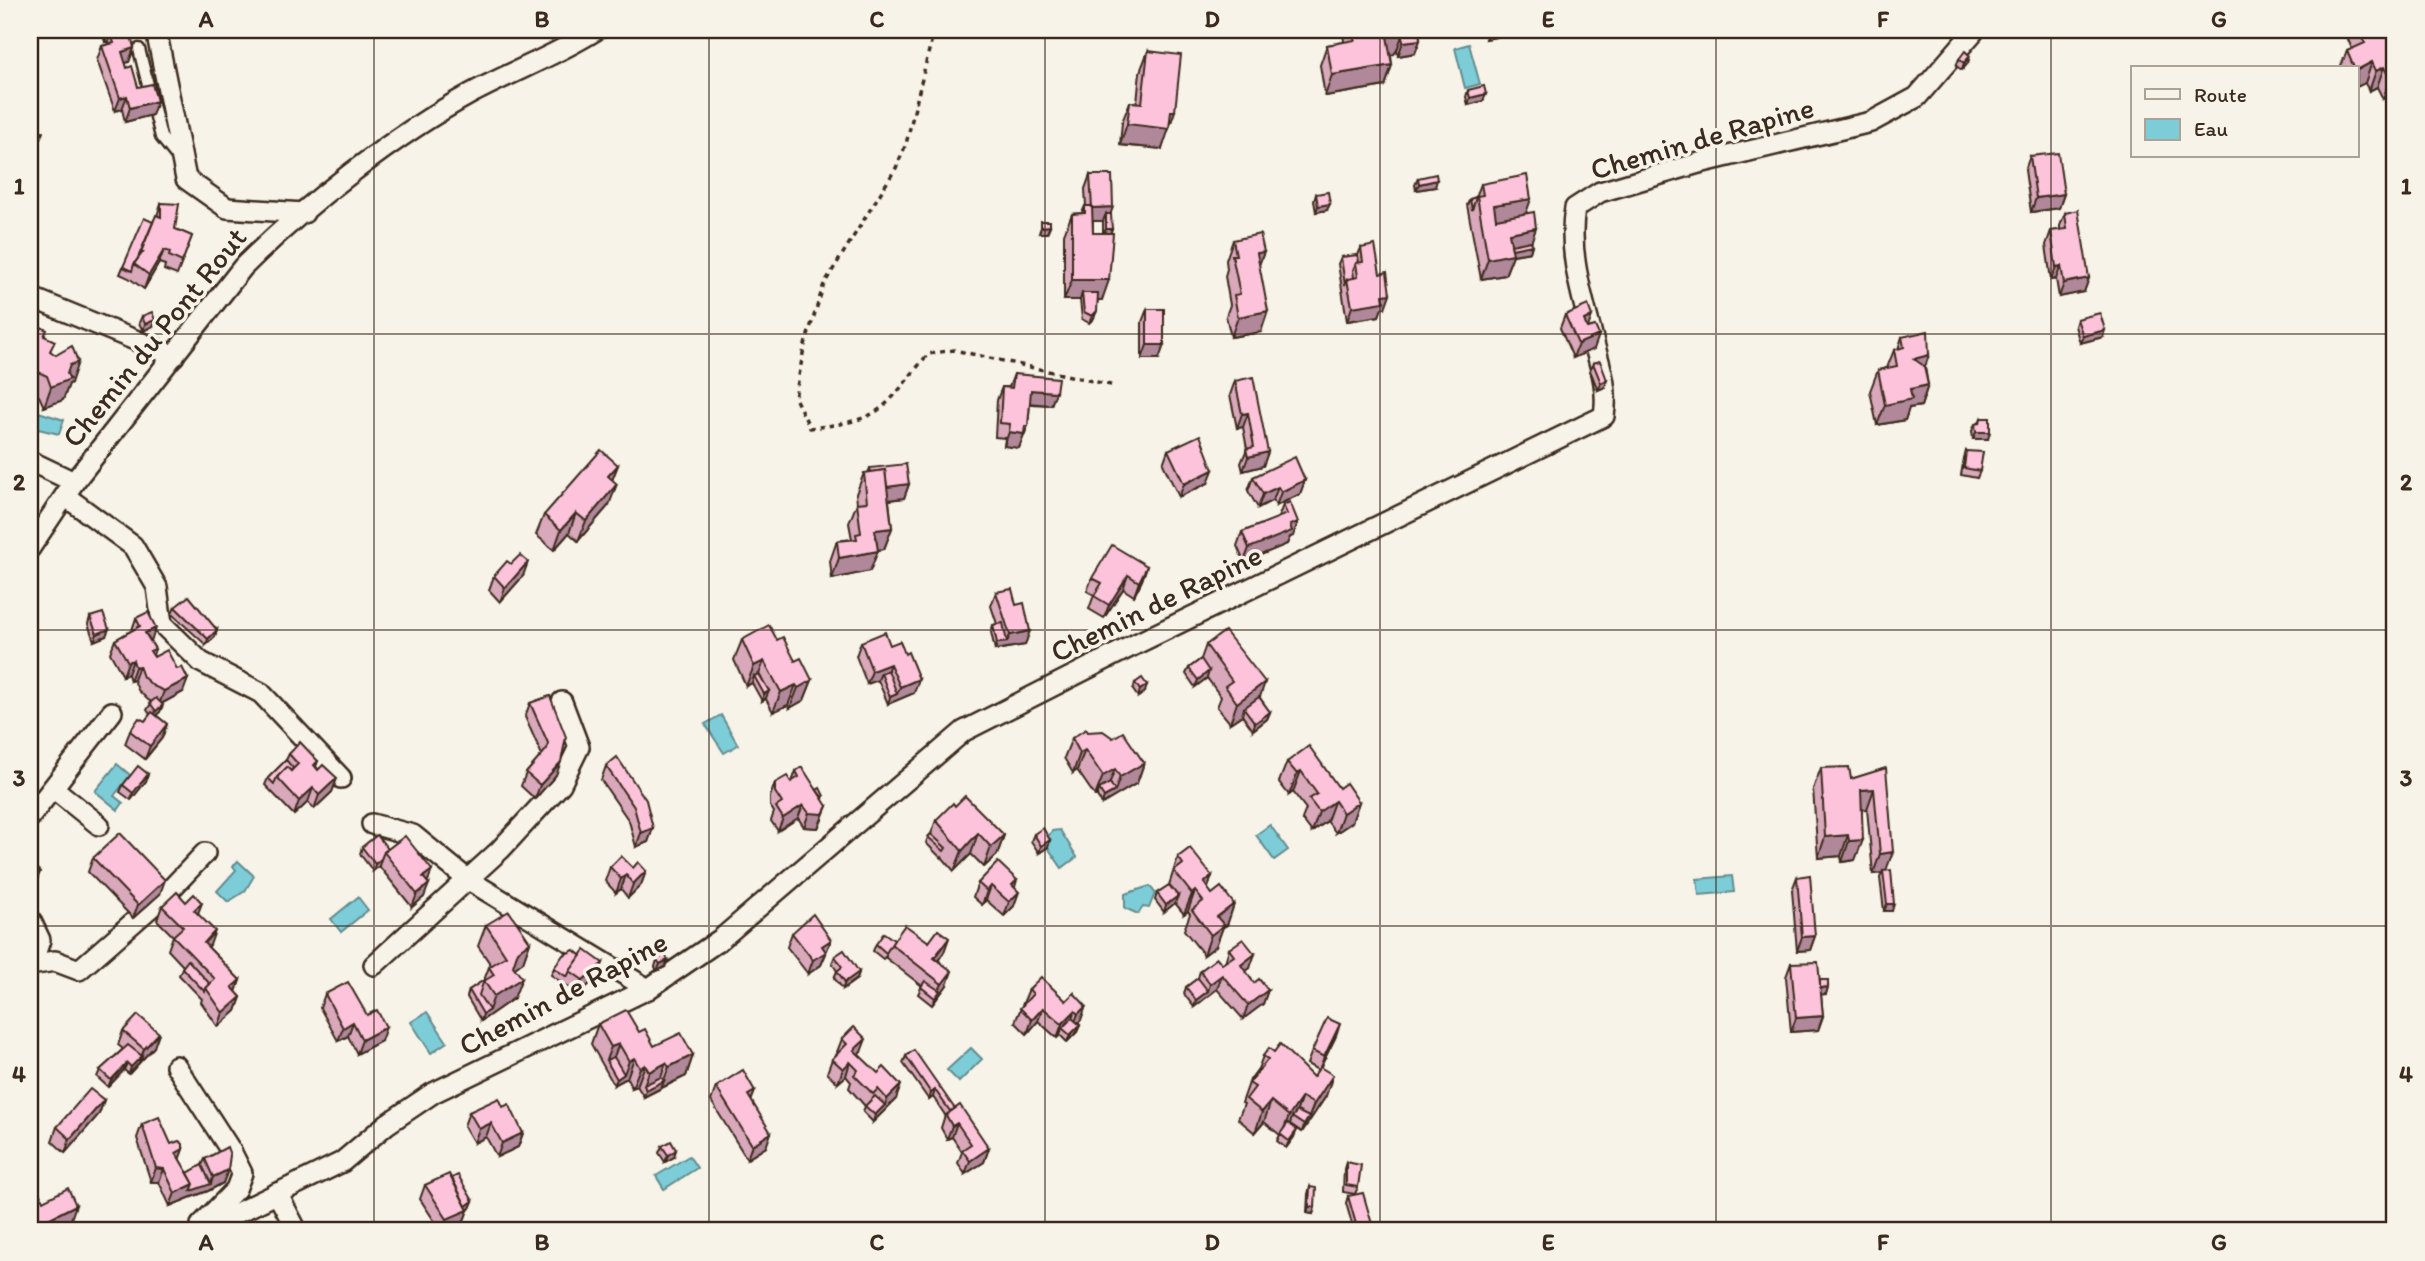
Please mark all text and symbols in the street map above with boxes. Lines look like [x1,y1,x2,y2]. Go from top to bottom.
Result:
text: A [198,5,214,33]
text: B [535,5,550,33]
text: C [870,5,885,33]
text: D [1204,5,1220,33]
text: E [1542,5,1555,33]
text: F [1877,5,1890,33]
text: G [2211,5,2227,33]
legend [2131,66,2358,158]
text: Route [2194,82,2247,107]
street label: Chemin de Rapine [1586,88,1818,188]
text: Eau [2194,116,2228,141]
text: 1 [14,172,25,200]
text: 1 [2401,172,2412,200]
street label: Chemin du Pont Rout [54,219,254,455]
text: 2 [13,468,26,496]
text: 2 [2400,468,2413,496]
street label: Chemin de Rapine [1044,536,1268,670]
text: 3 [13,764,26,792]
text: 3 [2400,764,2413,792]
street label: Chemin de Rapine [452,922,674,1064]
text: 4 [12,1060,26,1088]
text: 4 [2399,1060,2413,1088]
text: A [198,1228,214,1256]
text: B [535,1228,550,1256]
text: C [870,1228,885,1256]
text: D [1204,1228,1220,1256]
text: E [1542,1228,1555,1256]
text: F [1877,1228,1890,1256]
text: G [2211,1228,2227,1256]

